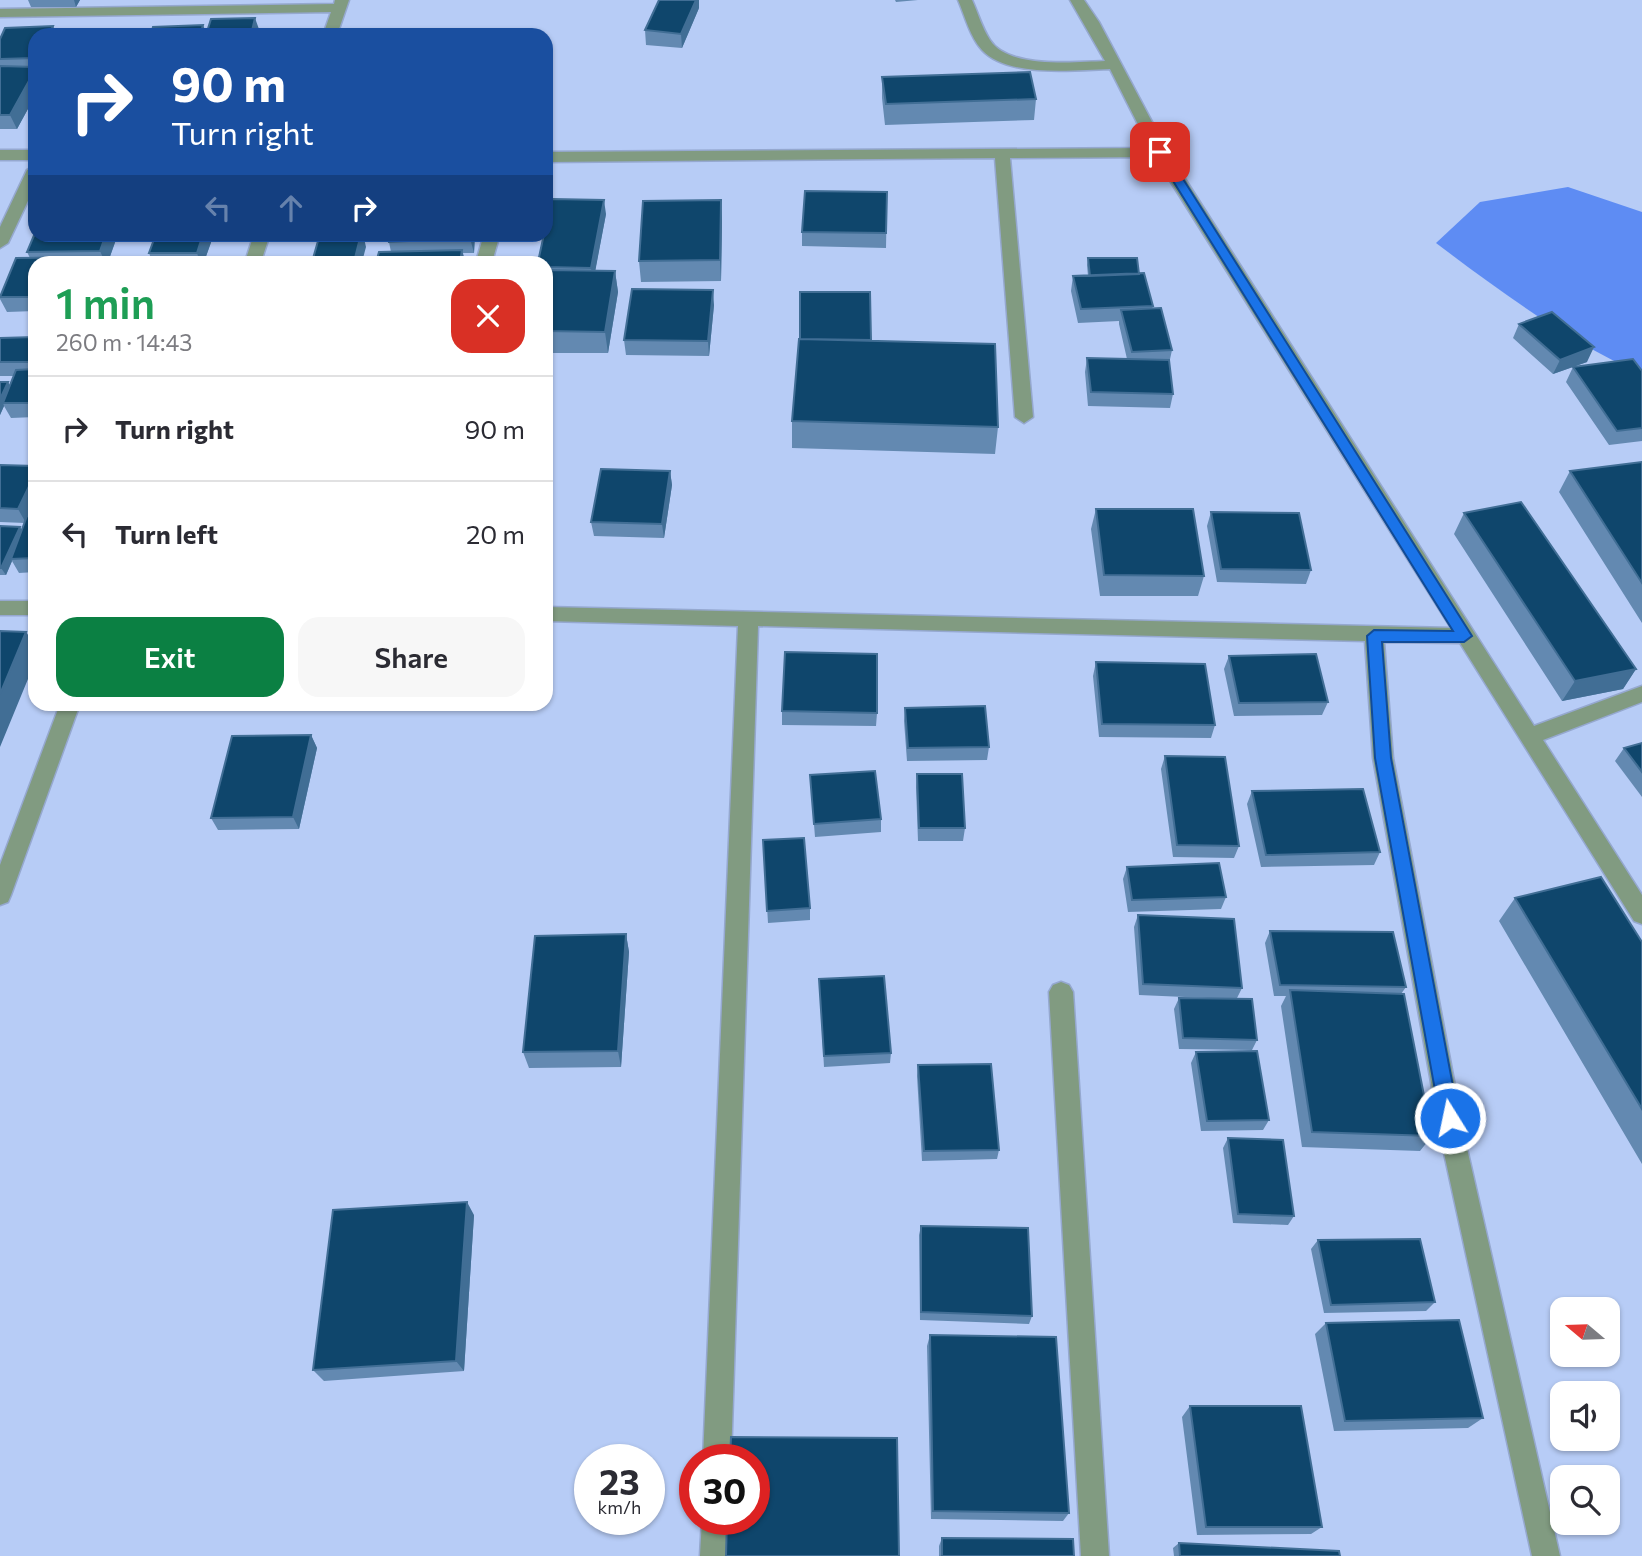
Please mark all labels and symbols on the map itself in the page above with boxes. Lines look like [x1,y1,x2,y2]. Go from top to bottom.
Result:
pin [1130,122,1190,182]
position arrow [1413,1081,1487,1155]
north arrow [1550,1297,1620,1367]
speed limit sign: 30 [679,1444,770,1535]

